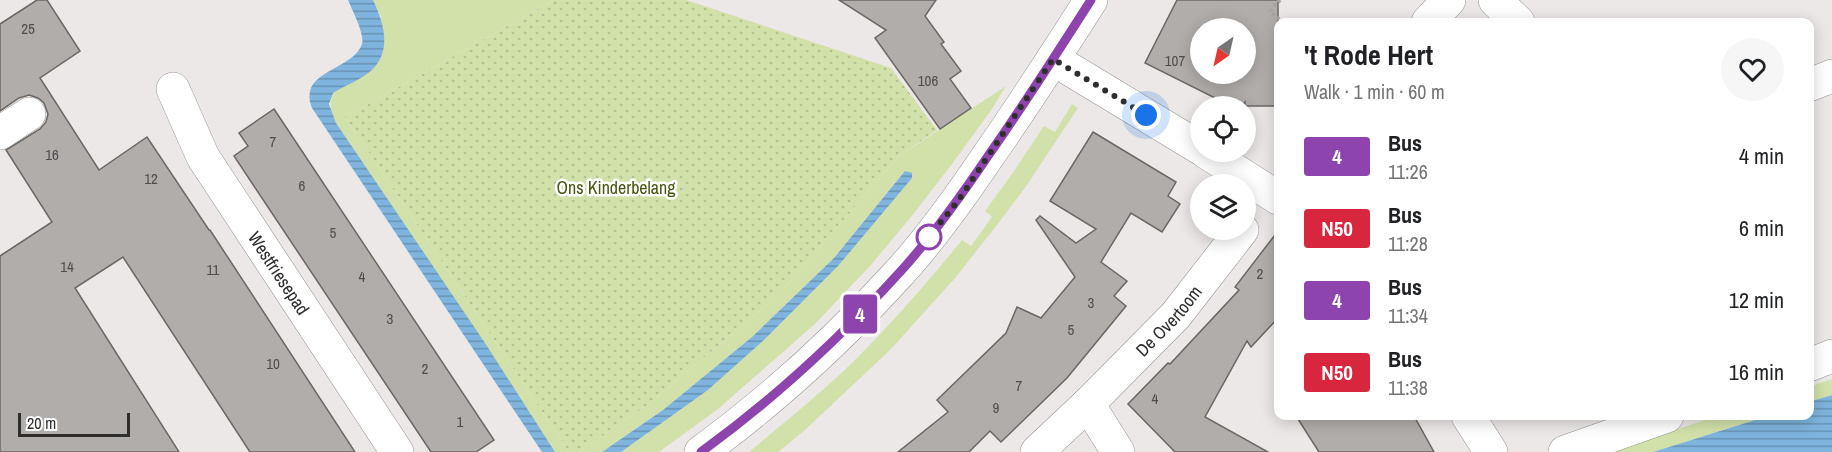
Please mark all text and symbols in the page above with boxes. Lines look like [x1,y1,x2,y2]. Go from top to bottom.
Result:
house number: 25 [21,18,35,39]
north arrow [1190,18,1256,84]
map controls [1190,18,1256,240]
text: 't Rode Hert [1304,36,1433,74]
button: heart [1721,38,1784,101]
house number: 107 [1165,50,1185,71]
house number: 106 [918,70,938,91]
text: Walk · 1 min · 60 m [1304,78,1445,105]
button: locate [1190,96,1256,162]
your location [1131,100,1161,130]
text: Bus [1388,128,1422,158]
house number: 7 [270,131,277,152]
text: 4 min [1739,141,1784,171]
text: 4 [1332,142,1342,171]
house number: 16 [45,144,59,165]
text: 11:26 [1388,158,1428,185]
house number: 12 [144,168,158,189]
button: layers [1190,174,1256,240]
house number: 6 [299,175,306,196]
park label: Ons Kinderbelang [557,175,676,200]
text: Bus [1388,200,1422,230]
text: 6 min [1739,213,1784,243]
text: N50 [1321,214,1353,243]
house number: 5 [330,222,337,243]
unlabelled marker [916,224,942,250]
street label: Westfriesepad [243,226,316,319]
text: 11:28 [1388,230,1428,257]
house number: 14 [60,256,74,277]
house number: 11 [207,259,220,280]
house number: 2 [1257,263,1264,284]
house number: 4 [359,266,366,287]
text: Bus [1388,272,1422,302]
street label: De Overtoom [1130,280,1207,362]
text: 12 min [1729,285,1784,315]
text: 4 [1332,286,1342,315]
house number: 3 [1088,292,1095,313]
line badge: 4 [840,294,880,334]
text: 4 [855,300,865,329]
text: 11:34 [1388,302,1428,329]
house number: 3 [387,308,394,329]
house number: 5 [1068,319,1075,340]
text: Bus [1388,344,1422,374]
house number: 10 [266,353,280,374]
text: 16 min [1729,357,1784,387]
house number: 2 [422,358,429,379]
text: N50 [1321,358,1353,387]
text: 11:38 [1388,374,1428,401]
house number: 7 [1016,375,1023,396]
house number: 4 [1152,388,1159,409]
house number: 9 [993,397,1000,418]
scale bar [18,410,130,438]
house number: 1 [457,411,464,432]
text: 20 m [27,412,56,434]

